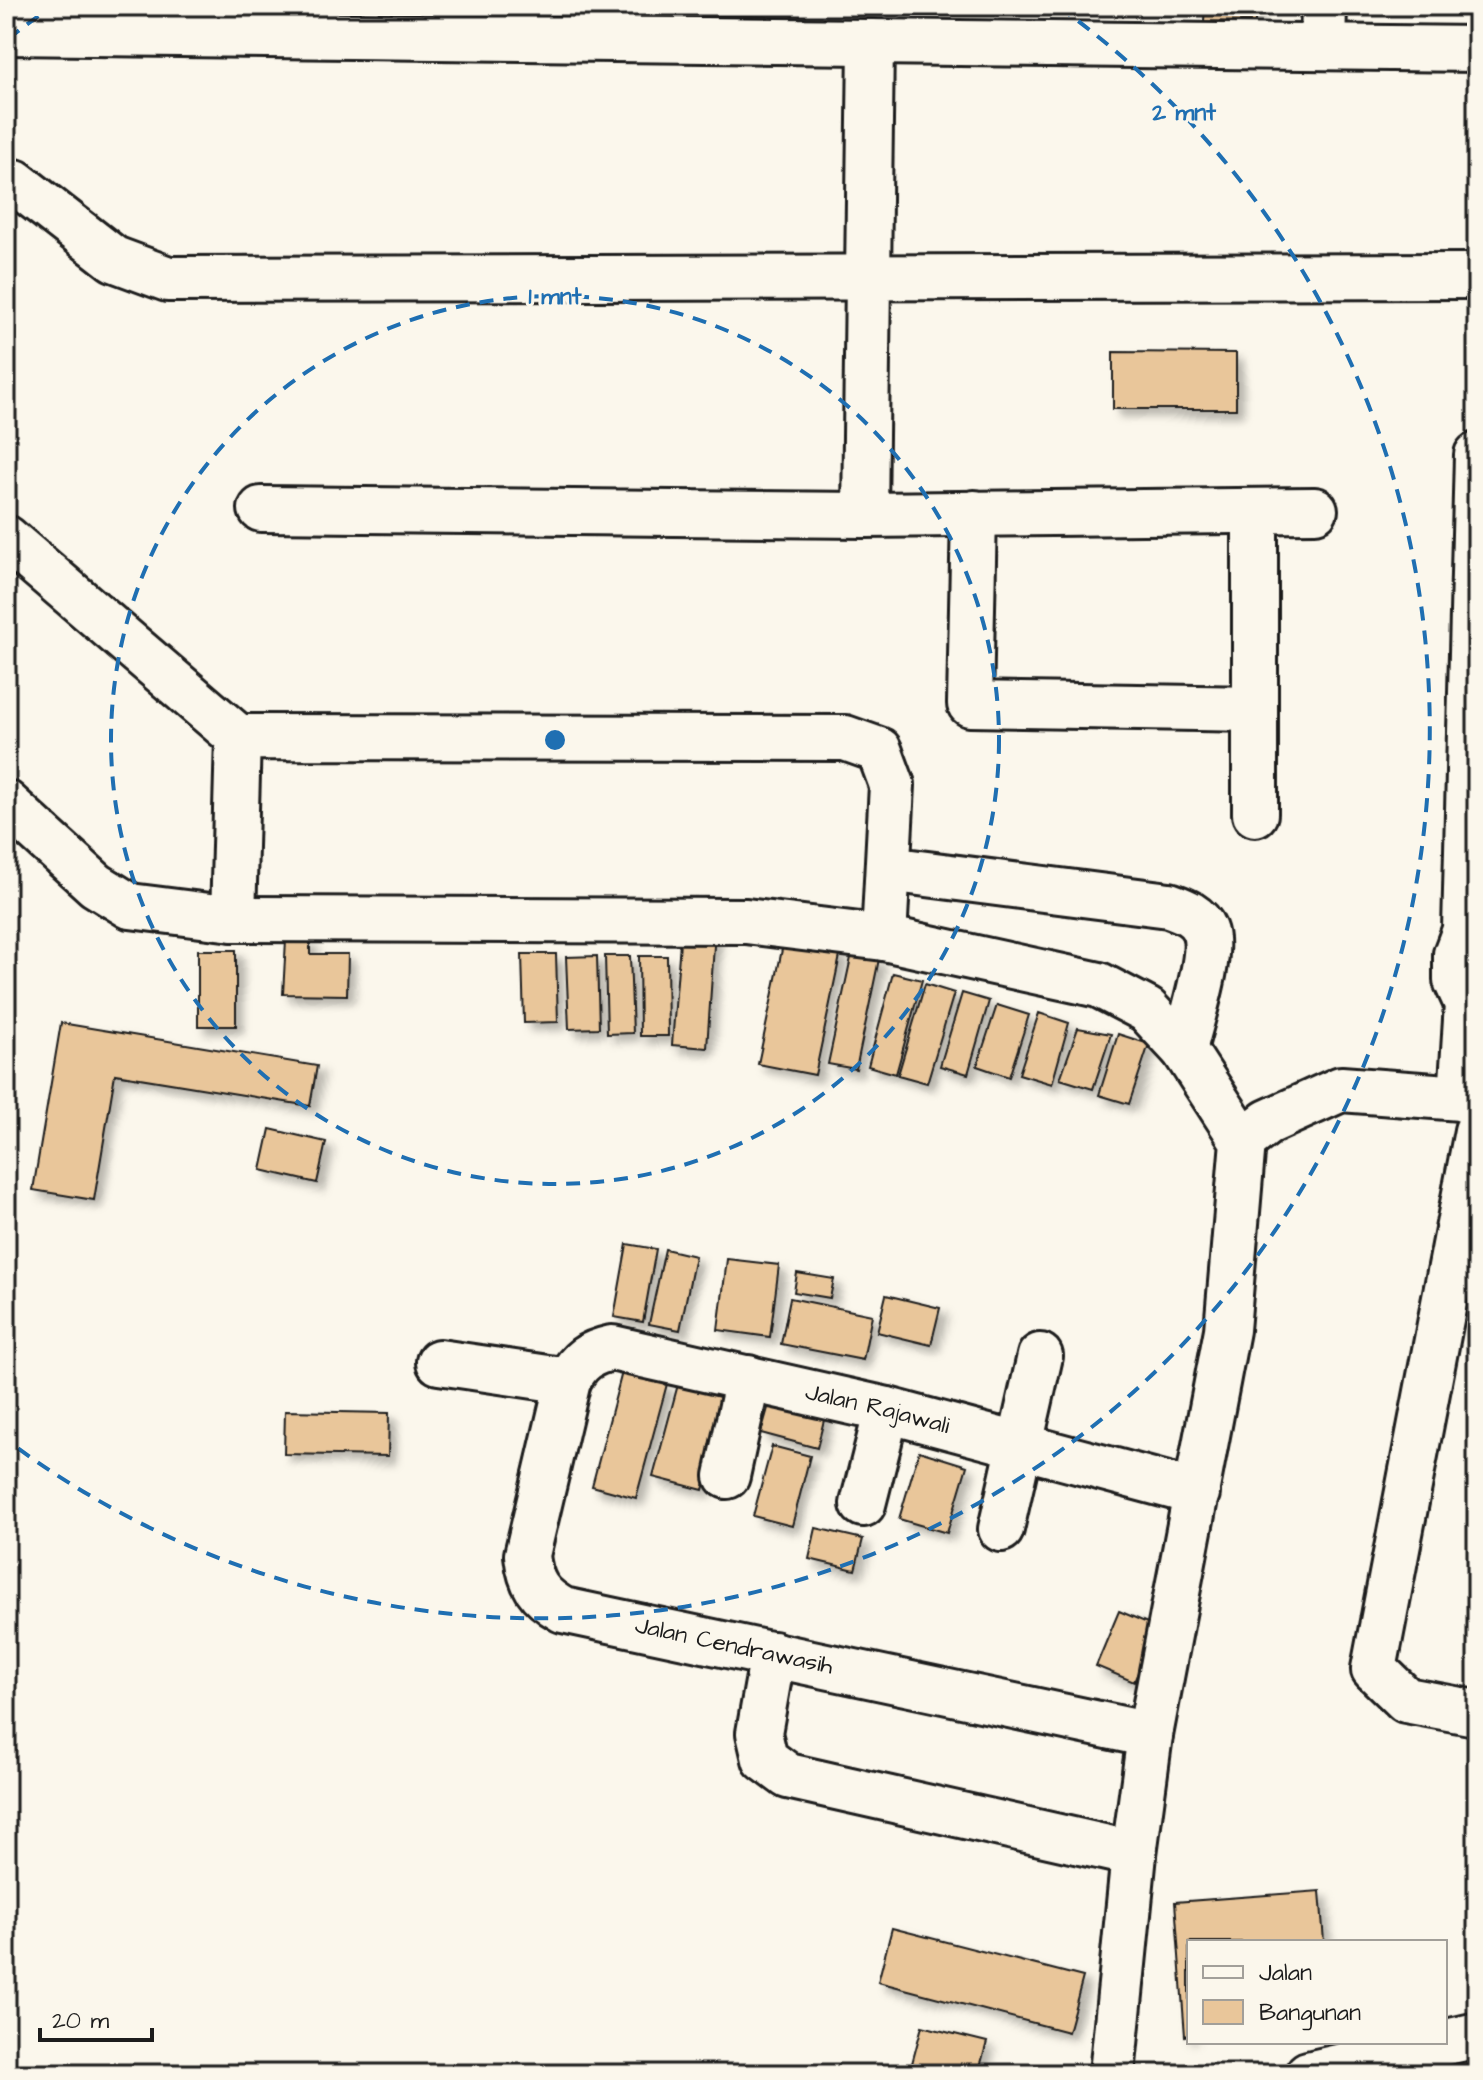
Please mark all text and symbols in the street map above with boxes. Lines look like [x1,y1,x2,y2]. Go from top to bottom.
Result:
text: 2 mnt [1151,96,1216,130]
text: 1 mnt [528,280,582,314]
centre of rings [541,726,569,754]
street label: Jalan Rajawali [802,1375,954,1443]
street label: Jalan Cendrawasih [632,1608,836,1684]
legend [1187,1940,1447,2044]
text: Jalan [1259,1956,1312,1990]
scale bar [40,1992,152,2042]
text: Bangunan [1259,1996,1361,2031]
text: 20 m [52,2004,109,2038]

